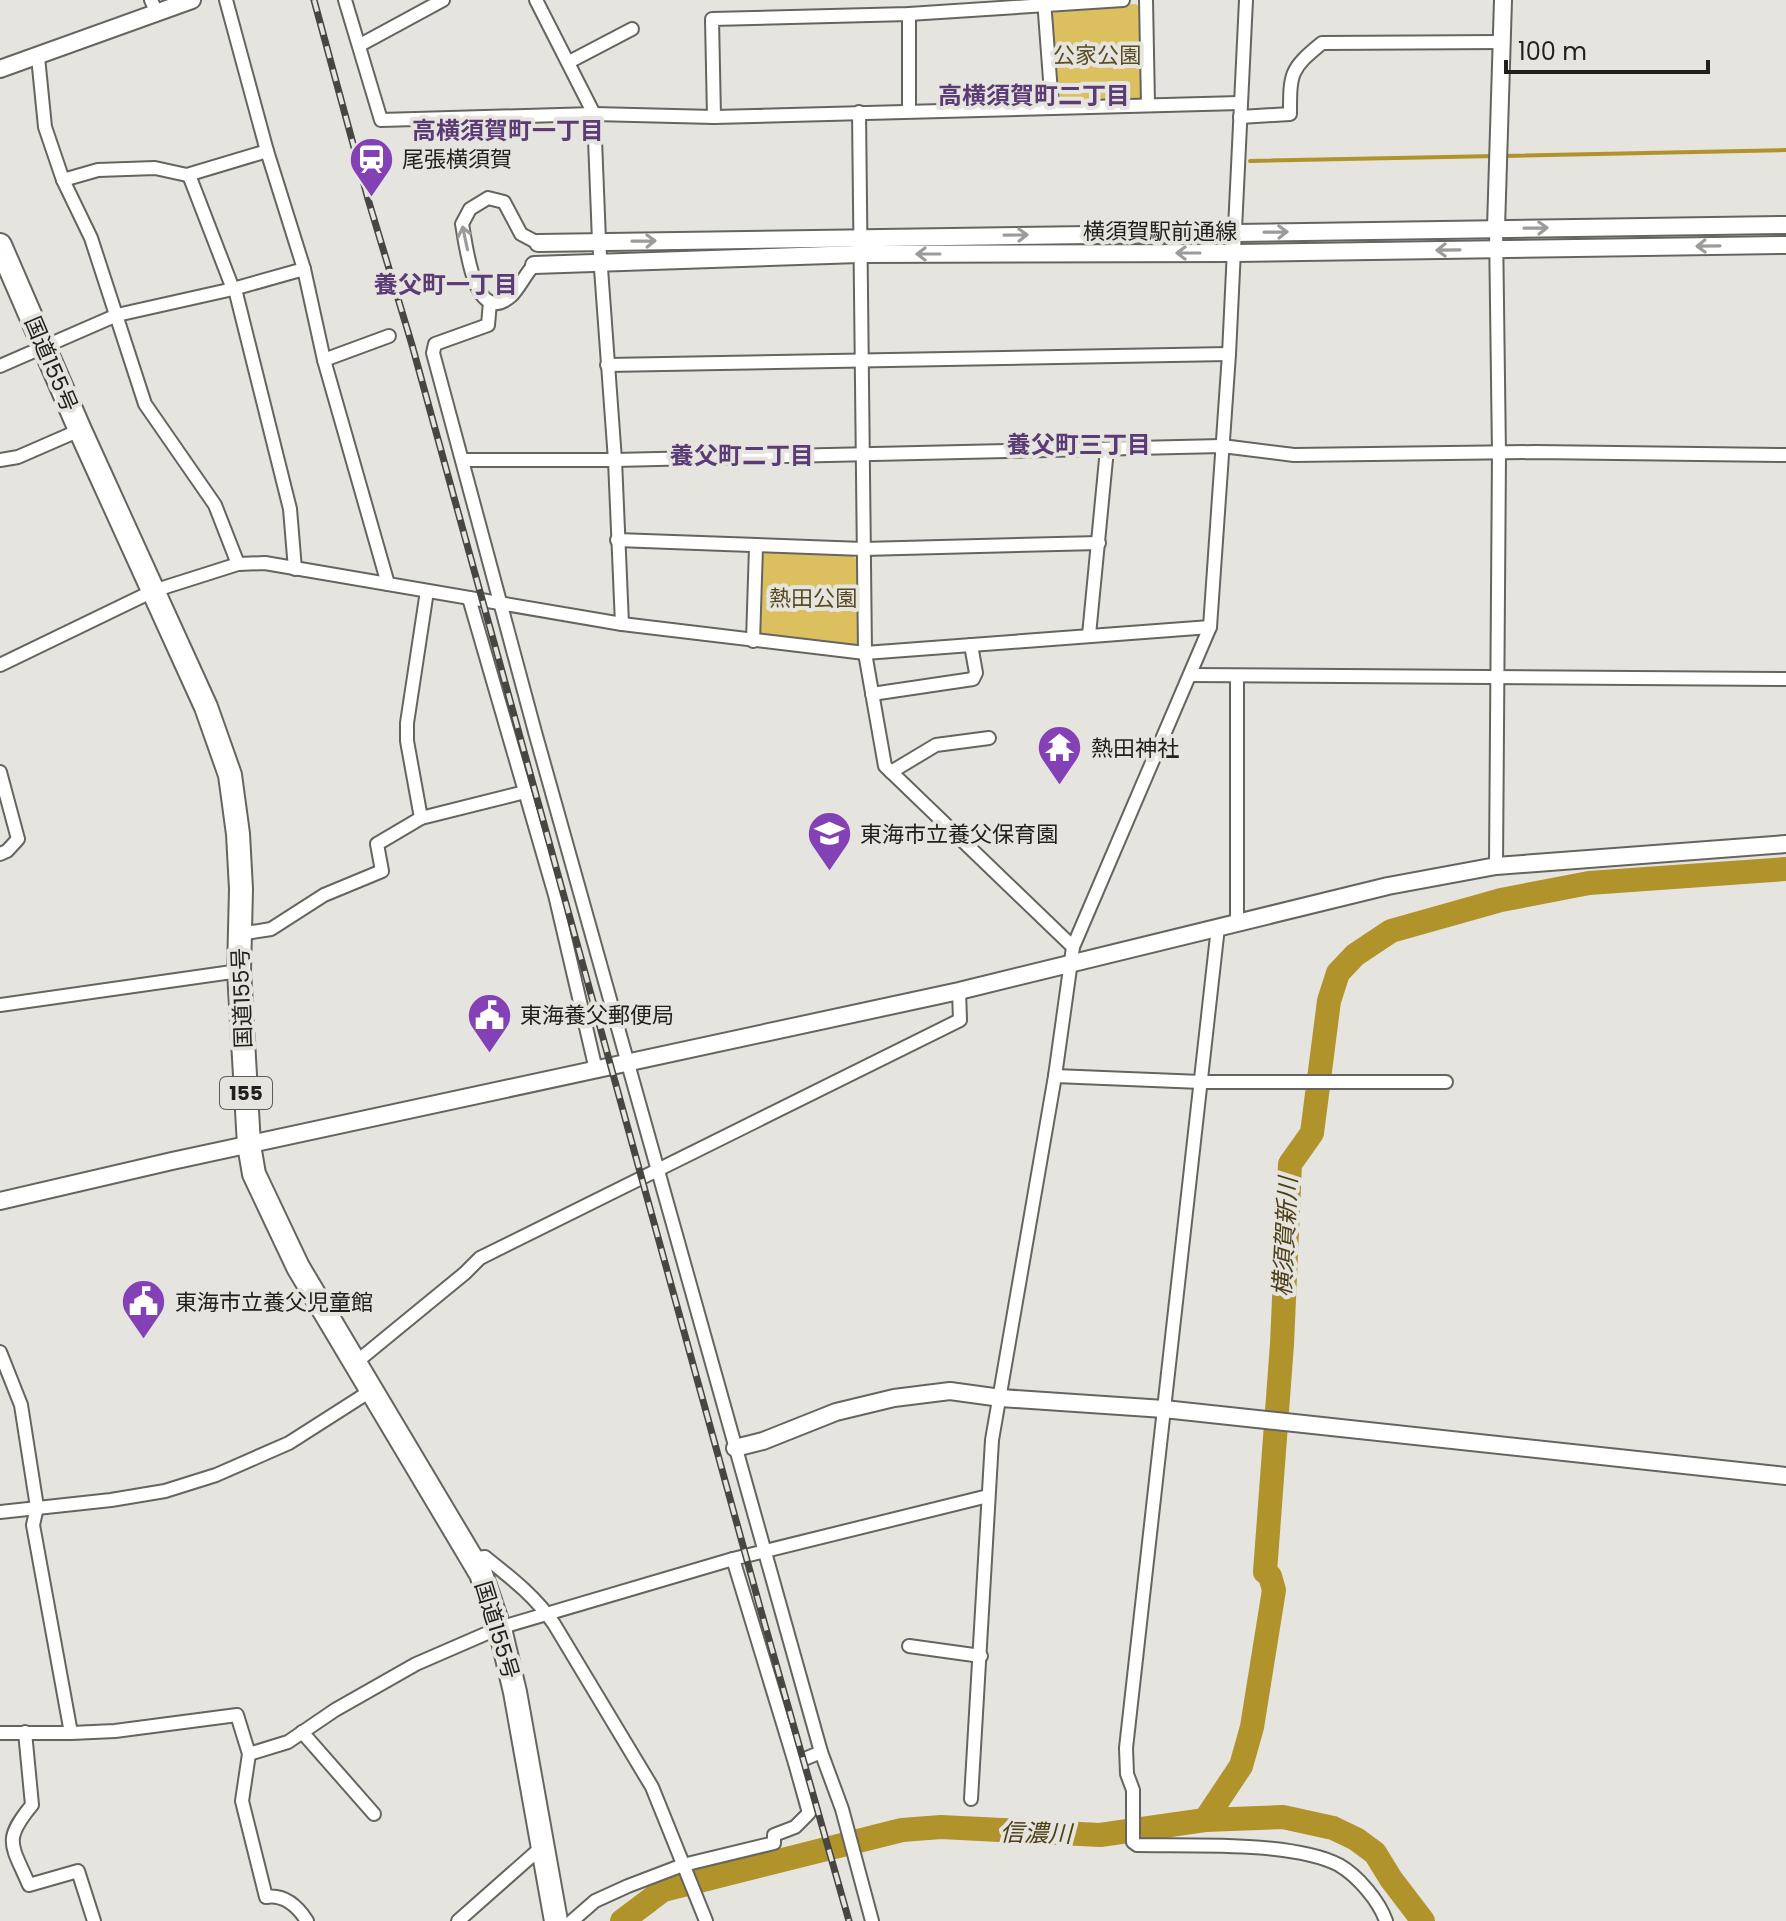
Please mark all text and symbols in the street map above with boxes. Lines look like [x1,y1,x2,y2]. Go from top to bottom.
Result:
scale bar [1506,24,1708,74]
text: 100 m [1518,35,1587,68]
park label: 公家公園 [1053,40,1141,71]
district label: 高横須賀町二丁目 [938,79,1130,112]
district label: 高横須賀町一丁目 [412,114,604,147]
station icon: 尾張横須賀 [347,135,395,198]
place label: 尾張横須賀 [402,144,512,175]
street label: 横須賀駅前通線 [1083,216,1237,247]
one-way arrow [1522,220,1549,236]
one-way arrow [1262,224,1289,240]
one-way arrow [457,225,472,251]
one-way arrow [1002,227,1029,243]
one-way arrow [630,233,657,248]
one-way arrow [1695,238,1722,254]
one-way arrow [1435,242,1462,258]
one-way arrow [1175,245,1202,261]
one-way arrow [915,246,942,262]
district label: 養父町一丁目 [374,268,518,301]
street label: 国道155号 [17,312,85,416]
district label: 養父町三丁目 [1007,428,1151,461]
district label: 養父町二丁目 [670,439,814,472]
park label: 熱田公園 [769,583,857,614]
temple icon: 熱田神社 [1036,724,1084,787]
place label: 熱田神社 [1091,733,1179,764]
school or university icon: 東海市立養父保育園 [805,810,853,873]
place label: 東海市立養父保育園 [860,819,1058,850]
street label: 国道155号 [225,947,259,1049]
public building icon: 東海養父郵便局 [465,991,513,1054]
place label: 東海養父郵便局 [520,1000,674,1031]
road number: 155 [220,1077,272,1109]
water label: 横須賀新川 [1265,1173,1305,1298]
public building icon: 東海市立養父児童館 [120,1278,168,1341]
place label: 東海市立養父児童館 [175,1287,373,1318]
street label: 国道155号 [467,1577,527,1683]
water label: 信濃川 [1000,1816,1075,1850]

